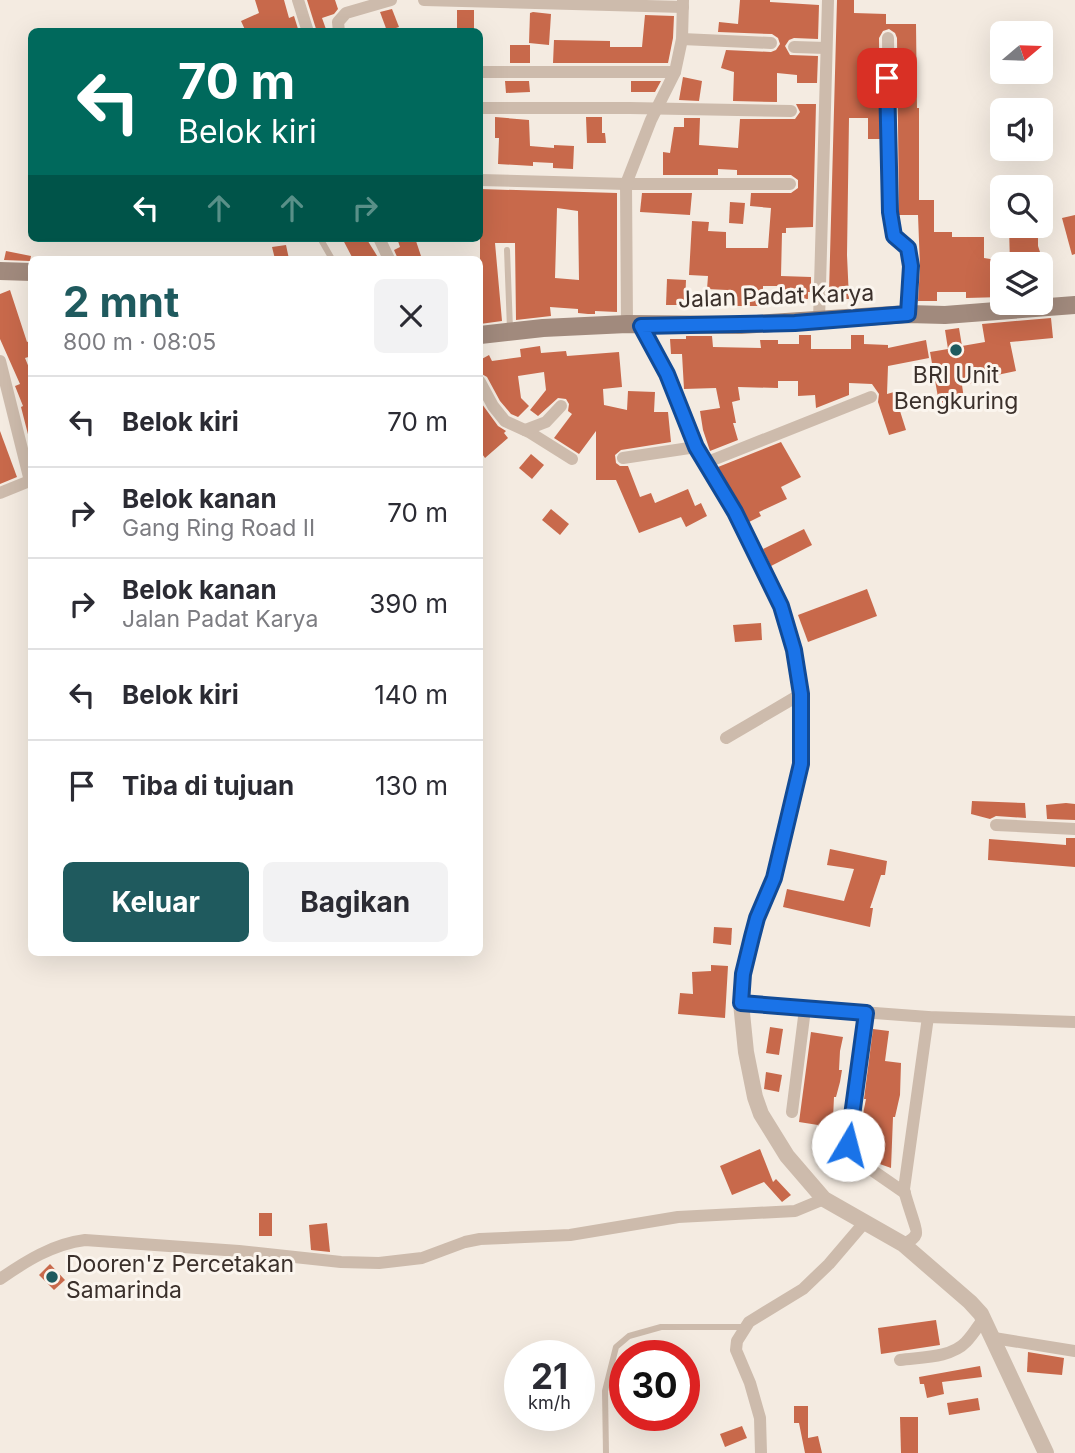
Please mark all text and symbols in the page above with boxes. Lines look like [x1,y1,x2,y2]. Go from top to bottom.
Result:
north arrow [990,21,1054,84]
map controls [990,21,1053,315]
pin [857,48,917,108]
text: 70 m [178,52,295,111]
icon: left [63,56,154,147]
icon: arrive [868,59,906,97]
button: sound [990,98,1053,161]
text: Belok kiri [178,112,317,151]
button: search [990,175,1053,238]
icon: left [127,189,165,227]
icon: ahead [200,189,238,227]
icon: ahead [273,189,311,227]
icon: right [346,189,384,227]
button: layers [990,252,1053,315]
text: 2 mnt [63,276,179,327]
button: close [374,279,448,353]
street label: Jalan Padat Karya [677,279,875,313]
text: 800 m · 08:05 [63,328,216,356]
marker: BRI Unit Bengkuring [948,342,964,358]
place label: BRI Unit Bengkuring [894,361,1018,415]
icon: left [63,403,101,441]
text: Belok kiri [122,406,239,437]
text: 70 m [387,406,448,437]
text: Belok kanan [122,483,277,514]
icon: right [63,494,101,532]
text: 70 m [387,497,448,528]
text: Gang Ring Road II [122,514,315,542]
text: Belok kanan [122,574,277,605]
icon: right [63,585,101,623]
text: 390 m [369,588,448,619]
text: Jalan Padat Karya [122,605,318,633]
icon: left [63,676,101,714]
text: Belok kiri [122,679,239,710]
text: 140 m [374,679,448,710]
icon: arrive [63,767,101,805]
text: Tiba di tujuan [122,770,294,801]
text: 130 m [375,770,448,801]
button: Keluar [63,862,249,942]
button: Bagikan [263,862,448,942]
position arrow [811,1108,885,1182]
place label: Dooren'z Percetakan Samarinda [66,1250,294,1304]
marker: Dooren'z Percetakan Samarinda [44,1269,60,1285]
speed limit sign: 30 [609,1340,700,1431]
text: 21 [531,1355,568,1397]
text: km/h [528,1392,571,1413]

